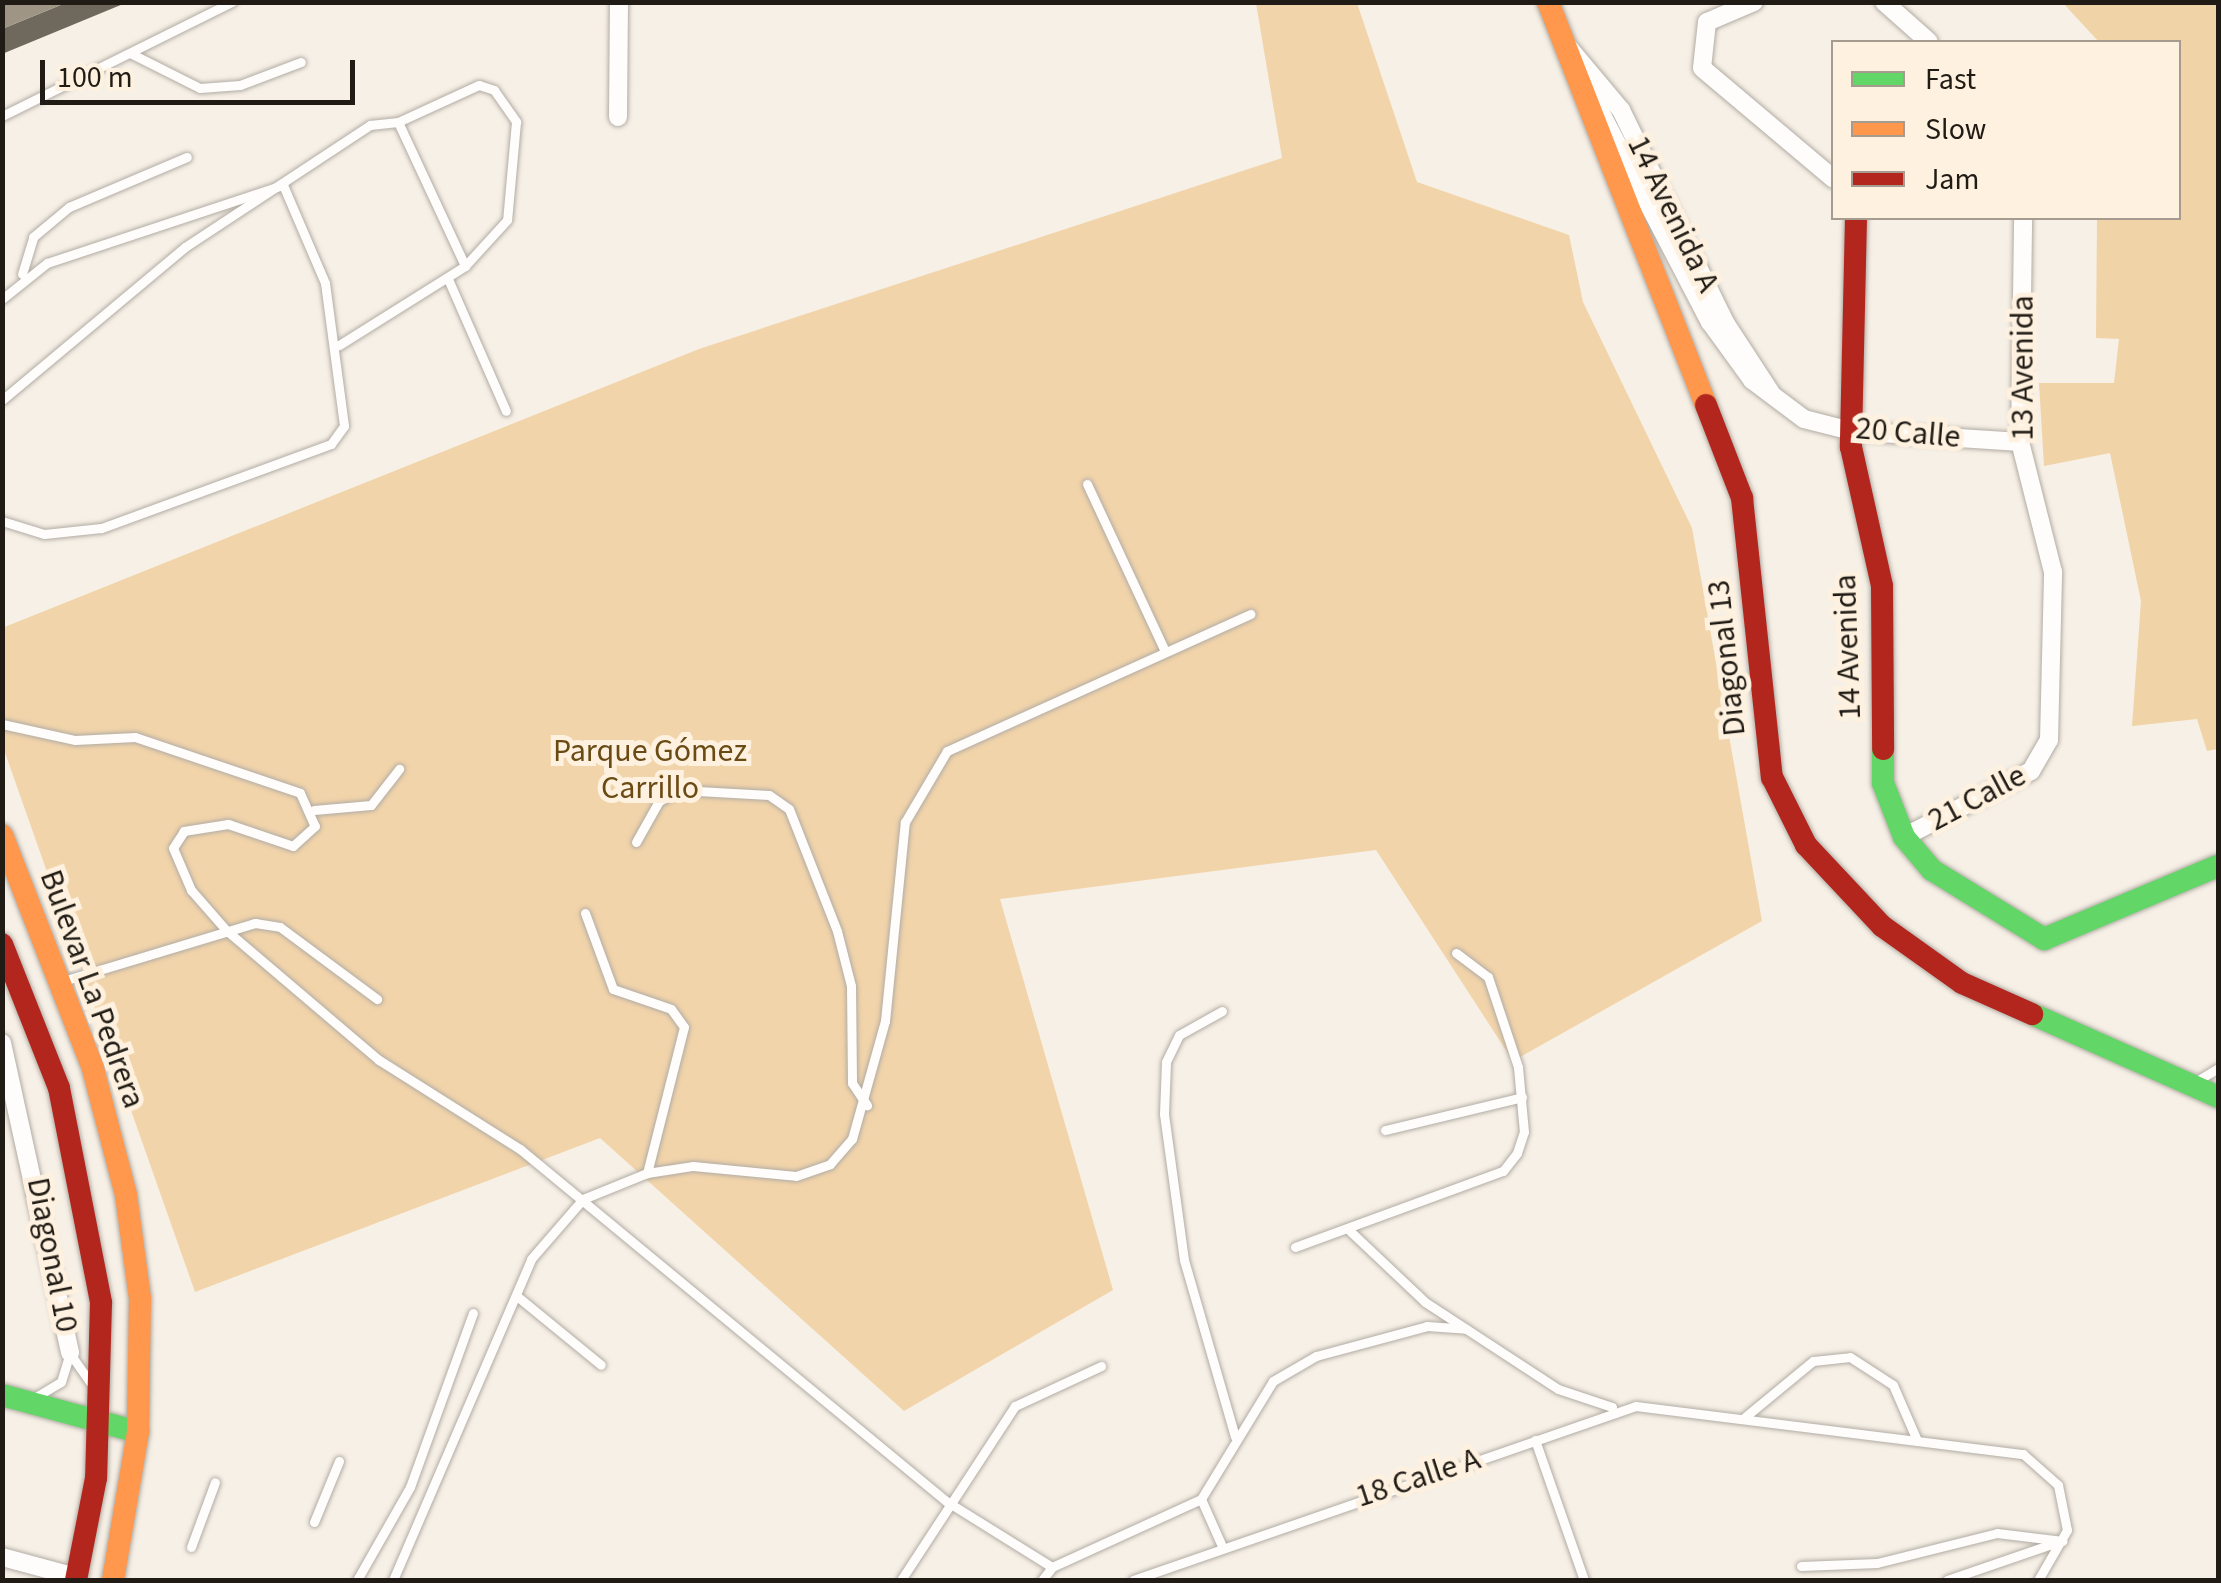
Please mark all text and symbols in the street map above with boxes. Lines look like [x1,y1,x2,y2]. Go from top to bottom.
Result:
scale bar [45,40,360,102]
legend [1831,40,2181,220]
text: 100 m [57,56,133,99]
text: Fast [1925,58,1976,101]
text: Slow [1925,108,1986,151]
street label: 14 Avenida A [1619,130,1727,298]
text: Jam [1925,158,1979,201]
street label: 13 Avenida [2004,295,2042,441]
street label: 20 Calle [1854,409,1962,457]
street label: 14 Avenida [1826,574,1870,720]
street label: Diagonal 13 [1700,578,1754,738]
park label: Parque Gómez Carrillo [553,733,747,808]
street label: 21 Calle [1922,756,2032,840]
street label: Bulevar La Pedrera [31,865,153,1113]
street label: Diagonal 10 [18,1174,86,1336]
street label: 18 Calle A [1351,1440,1485,1516]

